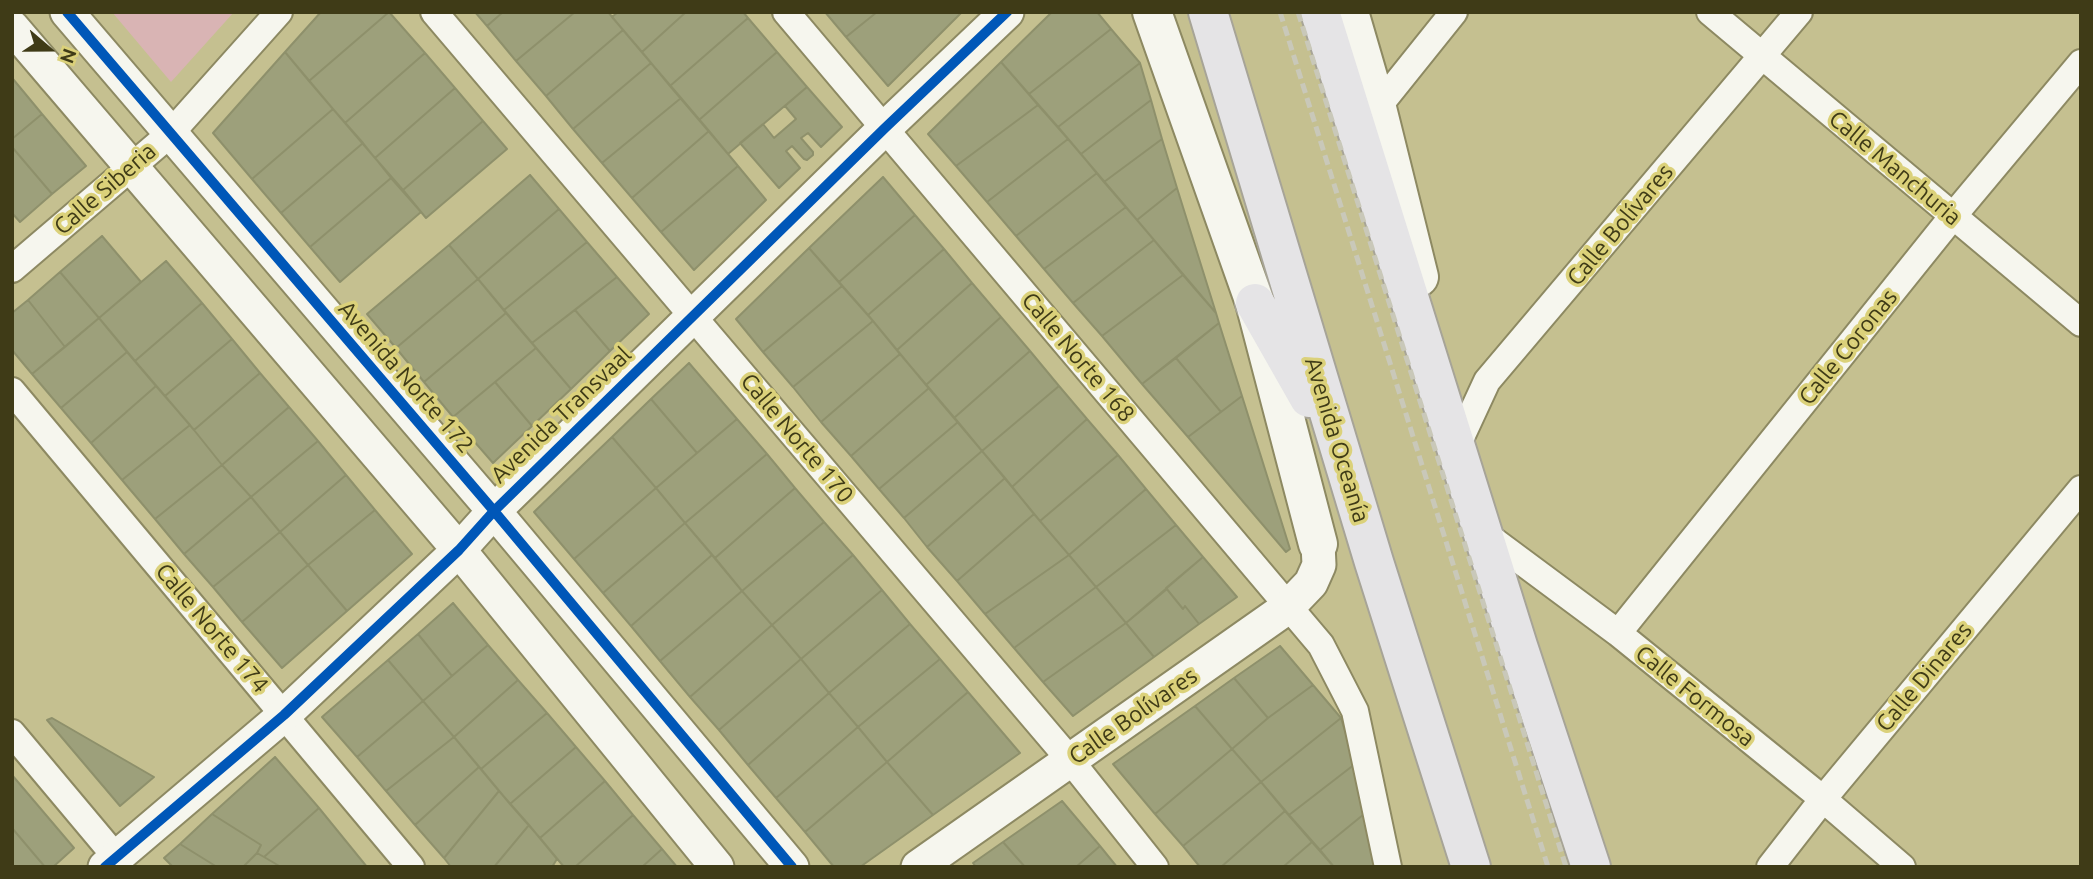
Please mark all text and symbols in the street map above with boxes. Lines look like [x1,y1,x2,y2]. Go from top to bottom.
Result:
north arrow [14,14,84,84]
text: N [56,46,81,67]
street label: Calle Manchuria [1823,105,1967,231]
street label: Calle Siberia [48,137,162,241]
street label: Calle Bolívares [1561,159,1679,291]
street label: Calle Coronas [1793,284,1903,410]
street label: Calle Norte 168 [1016,287,1140,427]
street label: Avenida Norte 172 [333,295,479,459]
street label: Avenida Transvaal [485,341,637,489]
street label: Avenida Oceanía [1299,354,1375,526]
street label: Calle Norte 170 [735,368,859,508]
street label: Calle Norte 174 [150,558,274,698]
street label: Calle Dinares [1870,617,1978,737]
street label: Calle Formosa [1630,640,1760,752]
street label: Calle Bolívares [1064,662,1202,770]

